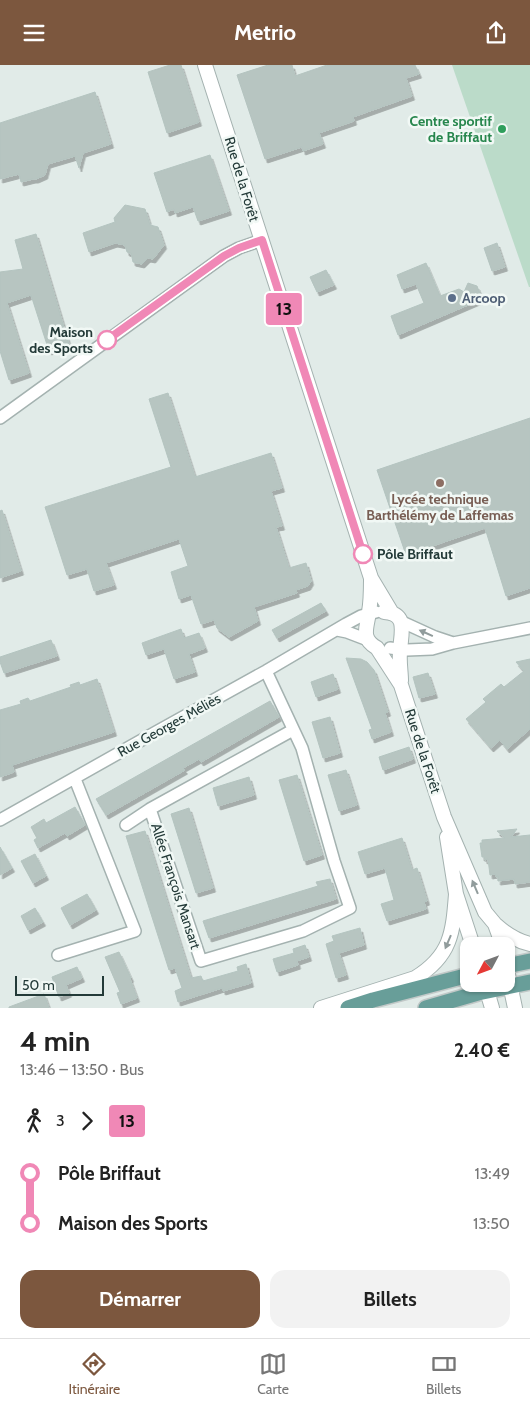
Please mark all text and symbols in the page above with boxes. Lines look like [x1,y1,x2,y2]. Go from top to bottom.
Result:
icon: menu [20,19,48,47]
text: Metrio [234,19,296,46]
icon: share [482,19,510,47]
place label: Centre sportif de Briffaut [410,112,492,146]
marker: Centre sportif de Briffaut [496,123,508,135]
street label: Rue de la Forêt [221,134,264,224]
place label: Arcoop [462,289,506,307]
marker: Arcoop [446,292,458,304]
line badge: 13 [262,293,306,325]
text: 13 [276,298,292,320]
place label: Maison des Sports [29,323,93,357]
marker: Maison des Sports [97,330,117,350]
marker: Lycée technique Barthélémy de Laffemas [434,477,446,489]
place label: Lycée technique Barthélémy de Laffemas [366,490,514,524]
marker: Pôle Briffaut [353,544,373,564]
place label: Pôle Briffaut [377,545,453,563]
one-way arrow [419,629,433,637]
street label: Rue Georges Méliès [114,689,224,761]
street label: Rue de la Forêt [401,706,445,796]
street label: Allée François Mansart [147,821,205,952]
one-way arrow [470,880,478,894]
one-way arrow [444,935,452,949]
north arrow [460,937,515,993]
map controls [460,937,515,992]
scale bar [15,973,104,996]
text: 50 m [22,976,55,994]
text: 4 min [20,1024,90,1058]
text: 2.40 € [454,1039,510,1062]
text: 13:46 – 13:50 · Bus [20,1060,144,1079]
icon: walk [20,1107,48,1135]
icon: forward [73,1107,101,1135]
text: 13 [119,1110,135,1132]
text: 3 [56,1111,65,1130]
text: Pôle Briffaut [58,1162,161,1185]
text: 13:49 [474,1164,510,1183]
text: Maison des Sports [58,1212,208,1235]
text: 13:50 [473,1214,510,1233]
button: Démarrer [20,1270,260,1328]
button: Billets [270,1270,510,1328]
tab: Itinéraire [69,1350,120,1398]
tab: Carte [257,1350,289,1398]
tab: Billets [426,1350,461,1398]

